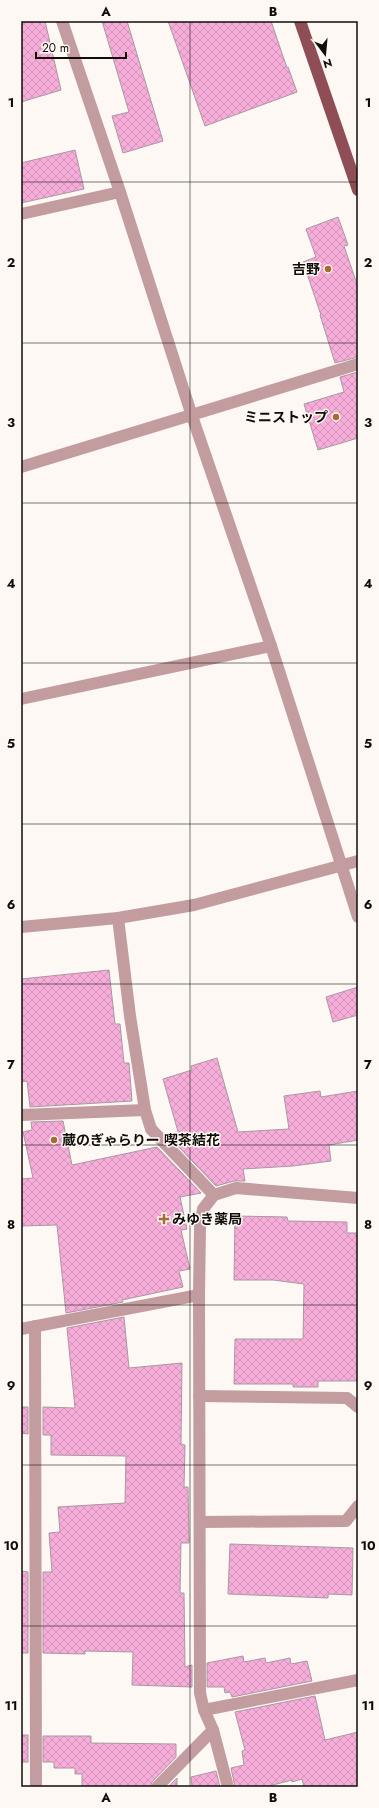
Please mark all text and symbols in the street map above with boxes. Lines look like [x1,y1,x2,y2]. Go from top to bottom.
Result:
text: A [100,2,111,21]
text: B [269,2,278,21]
scale bar [36,34,126,60]
north arrow [305,34,345,74]
text: 20 m [42,39,69,57]
text: N [321,55,334,73]
text: 1 [8,93,14,112]
text: 1 [365,93,371,112]
text: 2 [7,253,15,272]
text: 2 [364,253,372,272]
place label: 吉野 [292,259,320,279]
marker: 吉野 [323,264,333,274]
place label: ミニストップ [244,407,328,427]
marker: ミニストップ [331,412,341,422]
text: 3 [7,413,15,432]
text: 3 [364,413,372,432]
text: 4 [6,574,16,593]
text: 4 [363,574,373,593]
text: 5 [7,734,15,753]
text: 5 [364,734,372,753]
text: 6 [7,895,16,914]
text: 6 [364,895,373,914]
text: 7 [7,1055,15,1074]
text: 7 [364,1055,372,1074]
place label: 蔵のぎゃらりー 喫茶結花 [62,1130,220,1150]
marker: 蔵のぎゃらりー 喫茶結花 [49,1135,59,1145]
place label: みゆき薬局 [172,1209,242,1229]
marker: みゆき薬局 [159,1214,169,1224]
text: 8 [7,1215,15,1234]
text: 8 [364,1215,372,1234]
text: 9 [7,1376,16,1395]
text: 9 [364,1376,373,1395]
text: 10 [3,1536,19,1555]
text: 10 [360,1536,376,1555]
text: 11 [4,1696,18,1715]
text: 11 [361,1696,375,1715]
text: A [100,1788,111,1807]
text: B [269,1788,278,1807]

